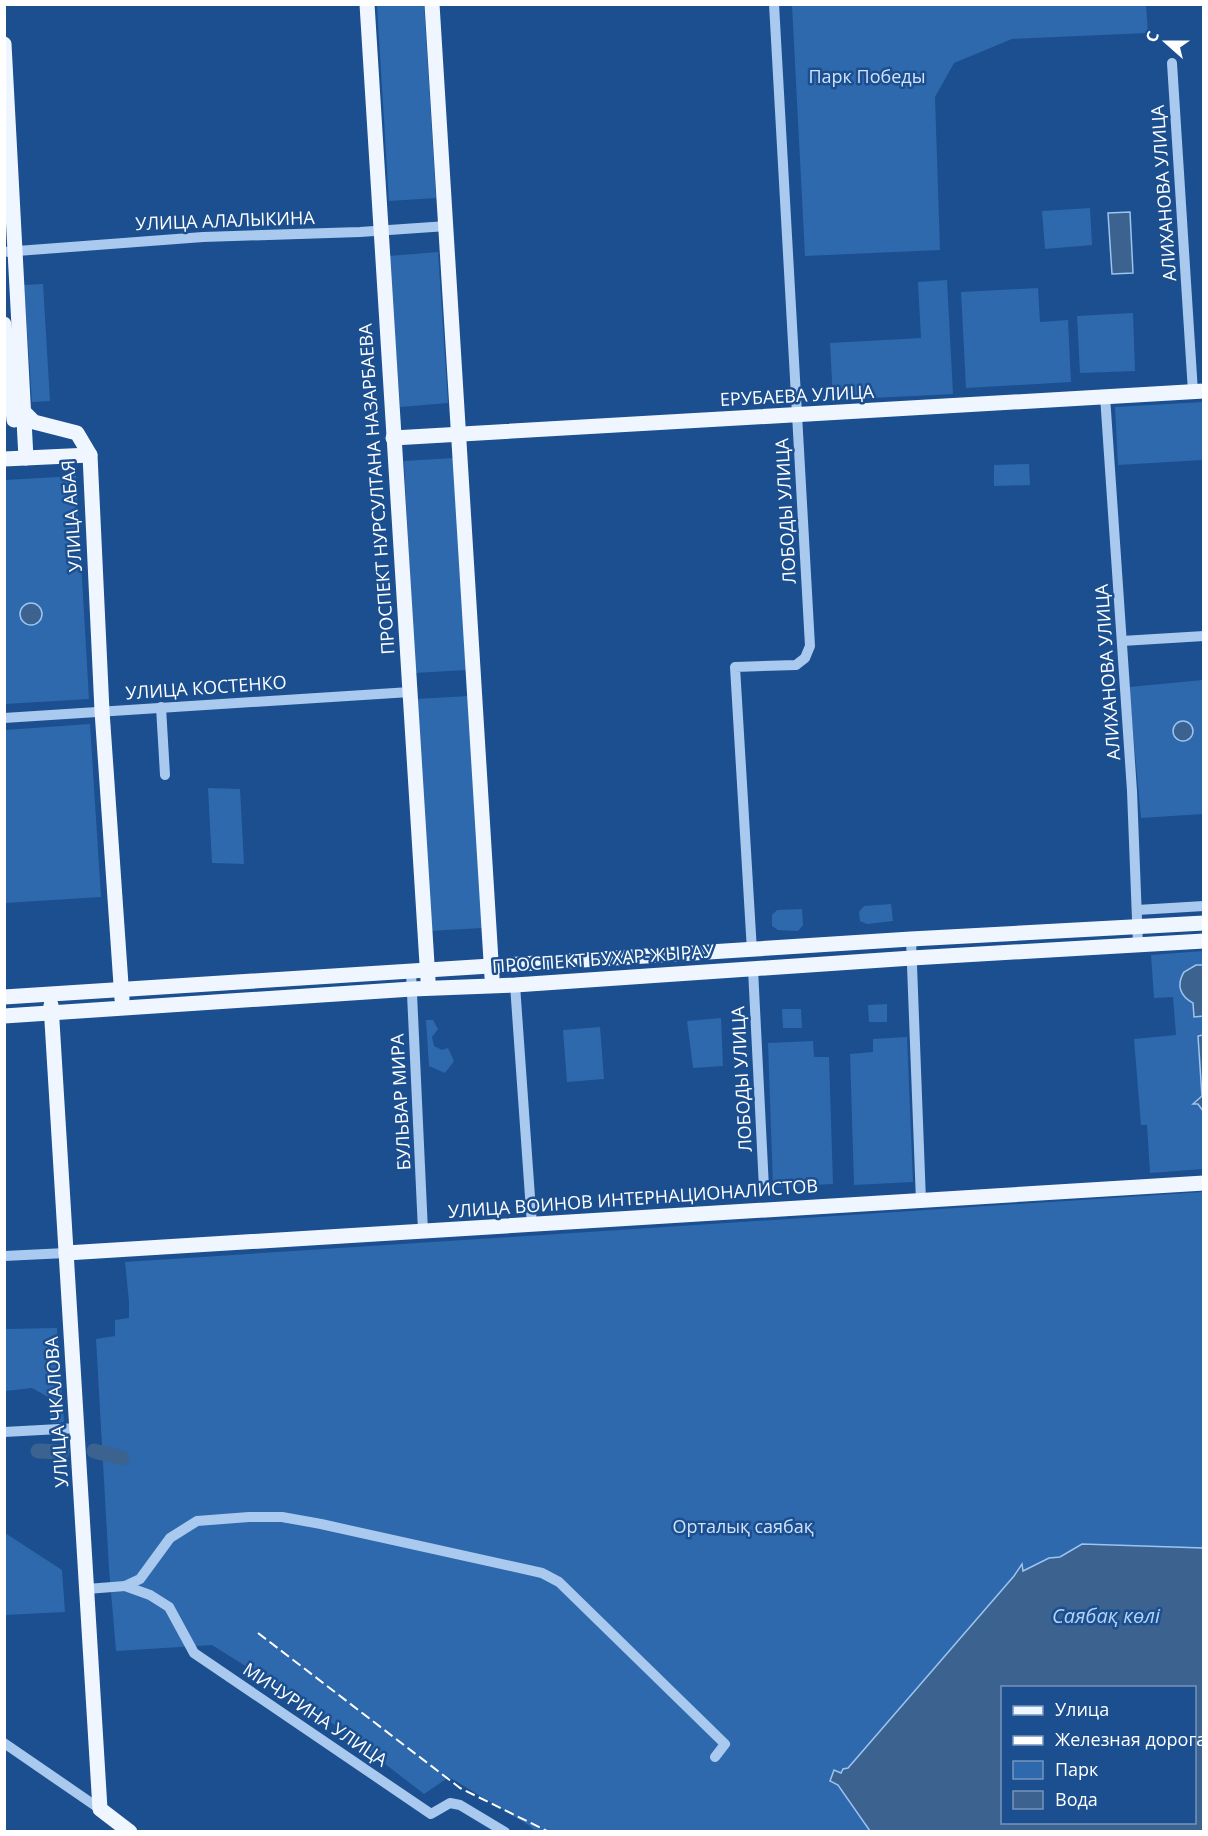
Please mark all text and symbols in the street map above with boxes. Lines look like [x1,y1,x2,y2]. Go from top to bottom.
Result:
north arrow [1136,12,1196,72]
text: С [1140,28,1164,45]
park label: Парк Победы [808,64,926,88]
street label: АЛИХАНОВА УЛИЦА [1145,104,1181,282]
street label: УЛИЦА АЛАЛЫКИНА [135,205,316,235]
street label: ПРОСПЕКТ НУРСУЛТАНА НАЗАРБАЕВА [352,322,400,655]
street label: ЕРУБАЕВА УЛИЦА [719,379,875,411]
street label: ЛОБОДЫ УЛИЦА [769,437,801,585]
street label: УЛИЦА АБАЯ [55,459,87,573]
street label: АЛИХАНОВА УЛИЦА [1089,583,1125,761]
street label: УЛИЦА КОСТЕНКО [125,669,287,705]
street label: ПРОСПЕКТ БУХАР-ЖЫРАУ [491,938,715,978]
street label: ЛОБОДЫ УЛИЦА [725,1005,757,1153]
street label: БУЛЬВАР МИРА [384,1033,416,1171]
street label: УЛИЦА ВОИНОВ ИНТЕРНАЦИОНАЛИСТОВ [447,1173,819,1223]
street label: УЛИЦА ЧКАЛОВА [39,1335,73,1488]
park label: Орталық саябақ [672,1514,814,1538]
water label: Саябақ көлі [1052,1602,1161,1629]
street label: МИЧУРИНА УЛИЦА [239,1657,393,1772]
legend [1001,1686,1196,1824]
text: Улица [1055,1697,1109,1721]
text: Железная дорога [1055,1727,1206,1751]
text: Парк [1055,1757,1099,1781]
text: Вода [1055,1787,1098,1811]

